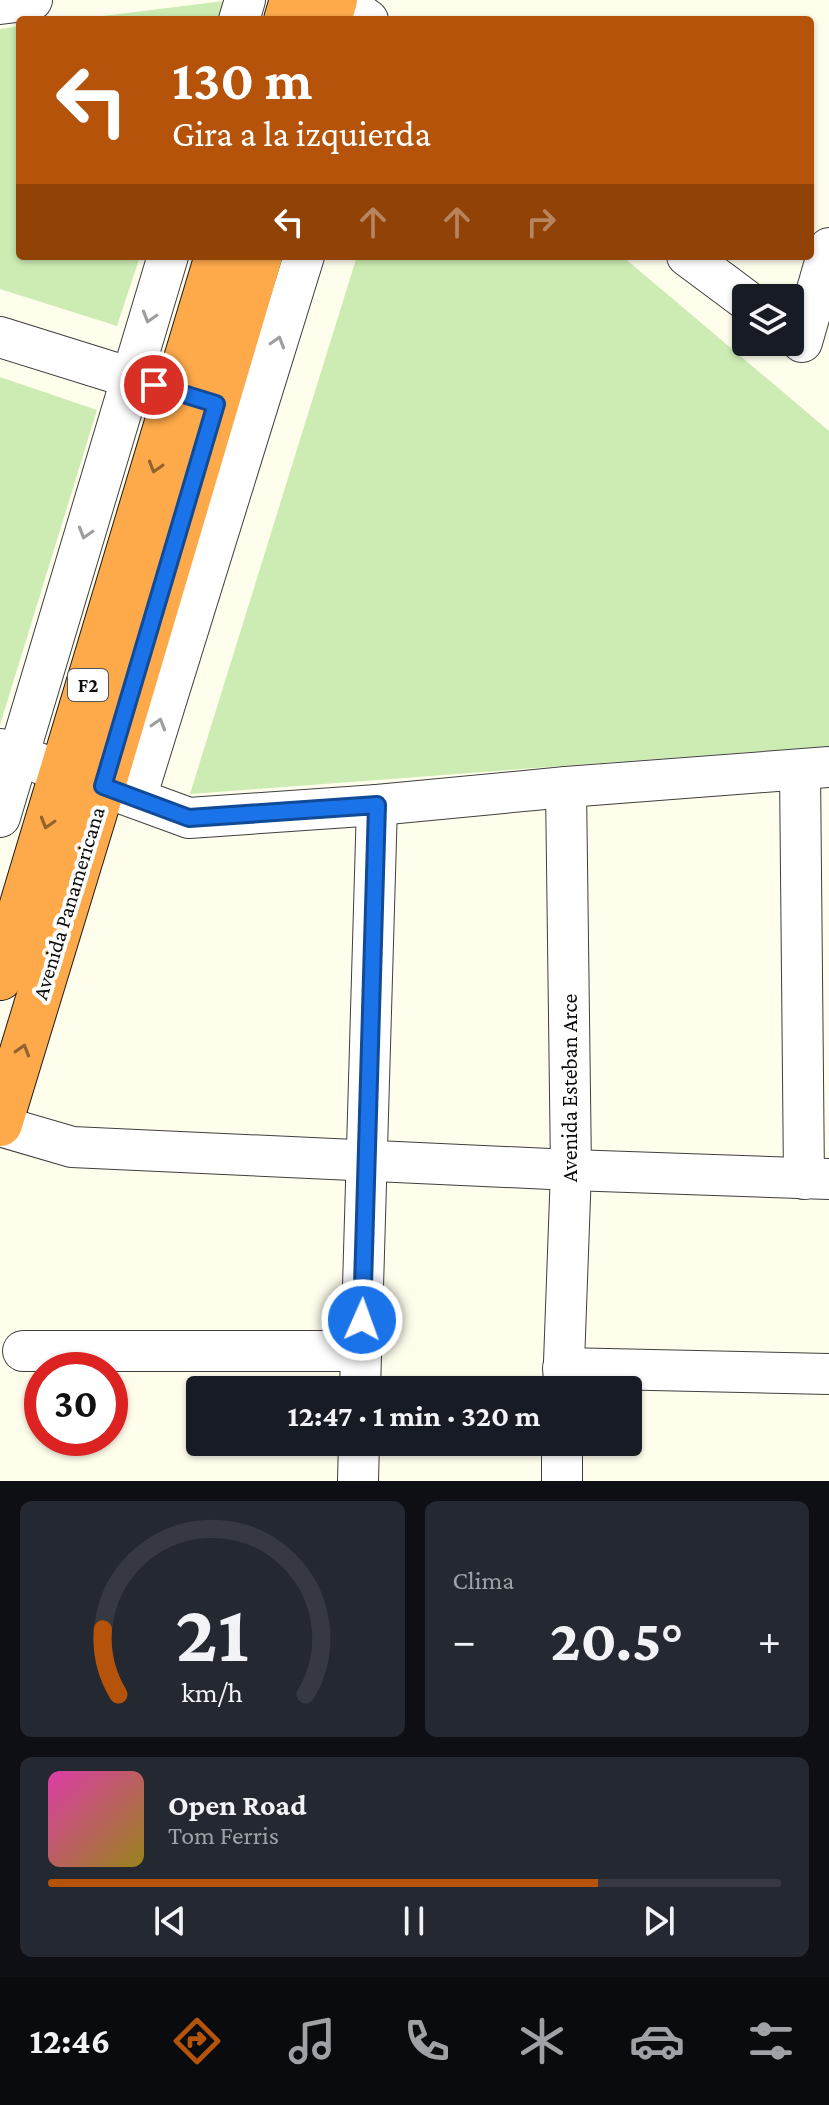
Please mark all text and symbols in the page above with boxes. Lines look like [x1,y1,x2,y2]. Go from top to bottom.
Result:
icon: left [40,48,144,152]
text: 130 m [172,49,313,111]
text: Gira a la izquierda [172,114,431,154]
icon: left [267,200,311,244]
icon: ahead [351,200,395,244]
icon: ahead [435,200,479,244]
icon: right [519,200,563,244]
map controls [732,284,804,356]
button: layers [732,284,804,356]
one-way arrow [142,309,158,323]
one-way arrow [269,335,285,349]
pin [120,351,188,419]
icon: arrive [132,363,176,407]
one-way arrow [148,459,164,473]
one-way arrow [78,525,94,539]
road number: F2 [68,669,108,701]
one-way arrow [150,717,166,731]
street label: Avenida Panamericana [27,804,110,1003]
one-way arrow [40,815,56,829]
street label: Avenida Esteban Arce [557,994,582,1182]
one-way arrow [14,1044,30,1057]
position arrow [320,1278,404,1362]
speed limit sign: 30 [24,1352,128,1456]
text: 12:47 · 1 min · 320 m [288,1399,540,1432]
text: Clima [453,1566,514,1595]
text: 21 [175,1586,249,1679]
text: 20.5° [550,1606,684,1673]
text: − [453,1616,476,1664]
text: + [758,1616,781,1664]
text: km/h [181,1676,243,1708]
text: Open Road [168,1788,307,1821]
text: Tom Ferris [168,1821,279,1850]
icon: previous [148,1899,192,1943]
icon: pause [392,1899,436,1943]
icon: next [637,1899,681,1943]
icon: directions [169,2013,225,2069]
icon: music [284,2013,340,2069]
icon: phone [399,2013,455,2069]
icon: climate [514,2013,570,2069]
icon: car [629,2013,685,2069]
icon: filters [743,2013,799,2069]
text: 12:46 [29,2021,110,2061]

